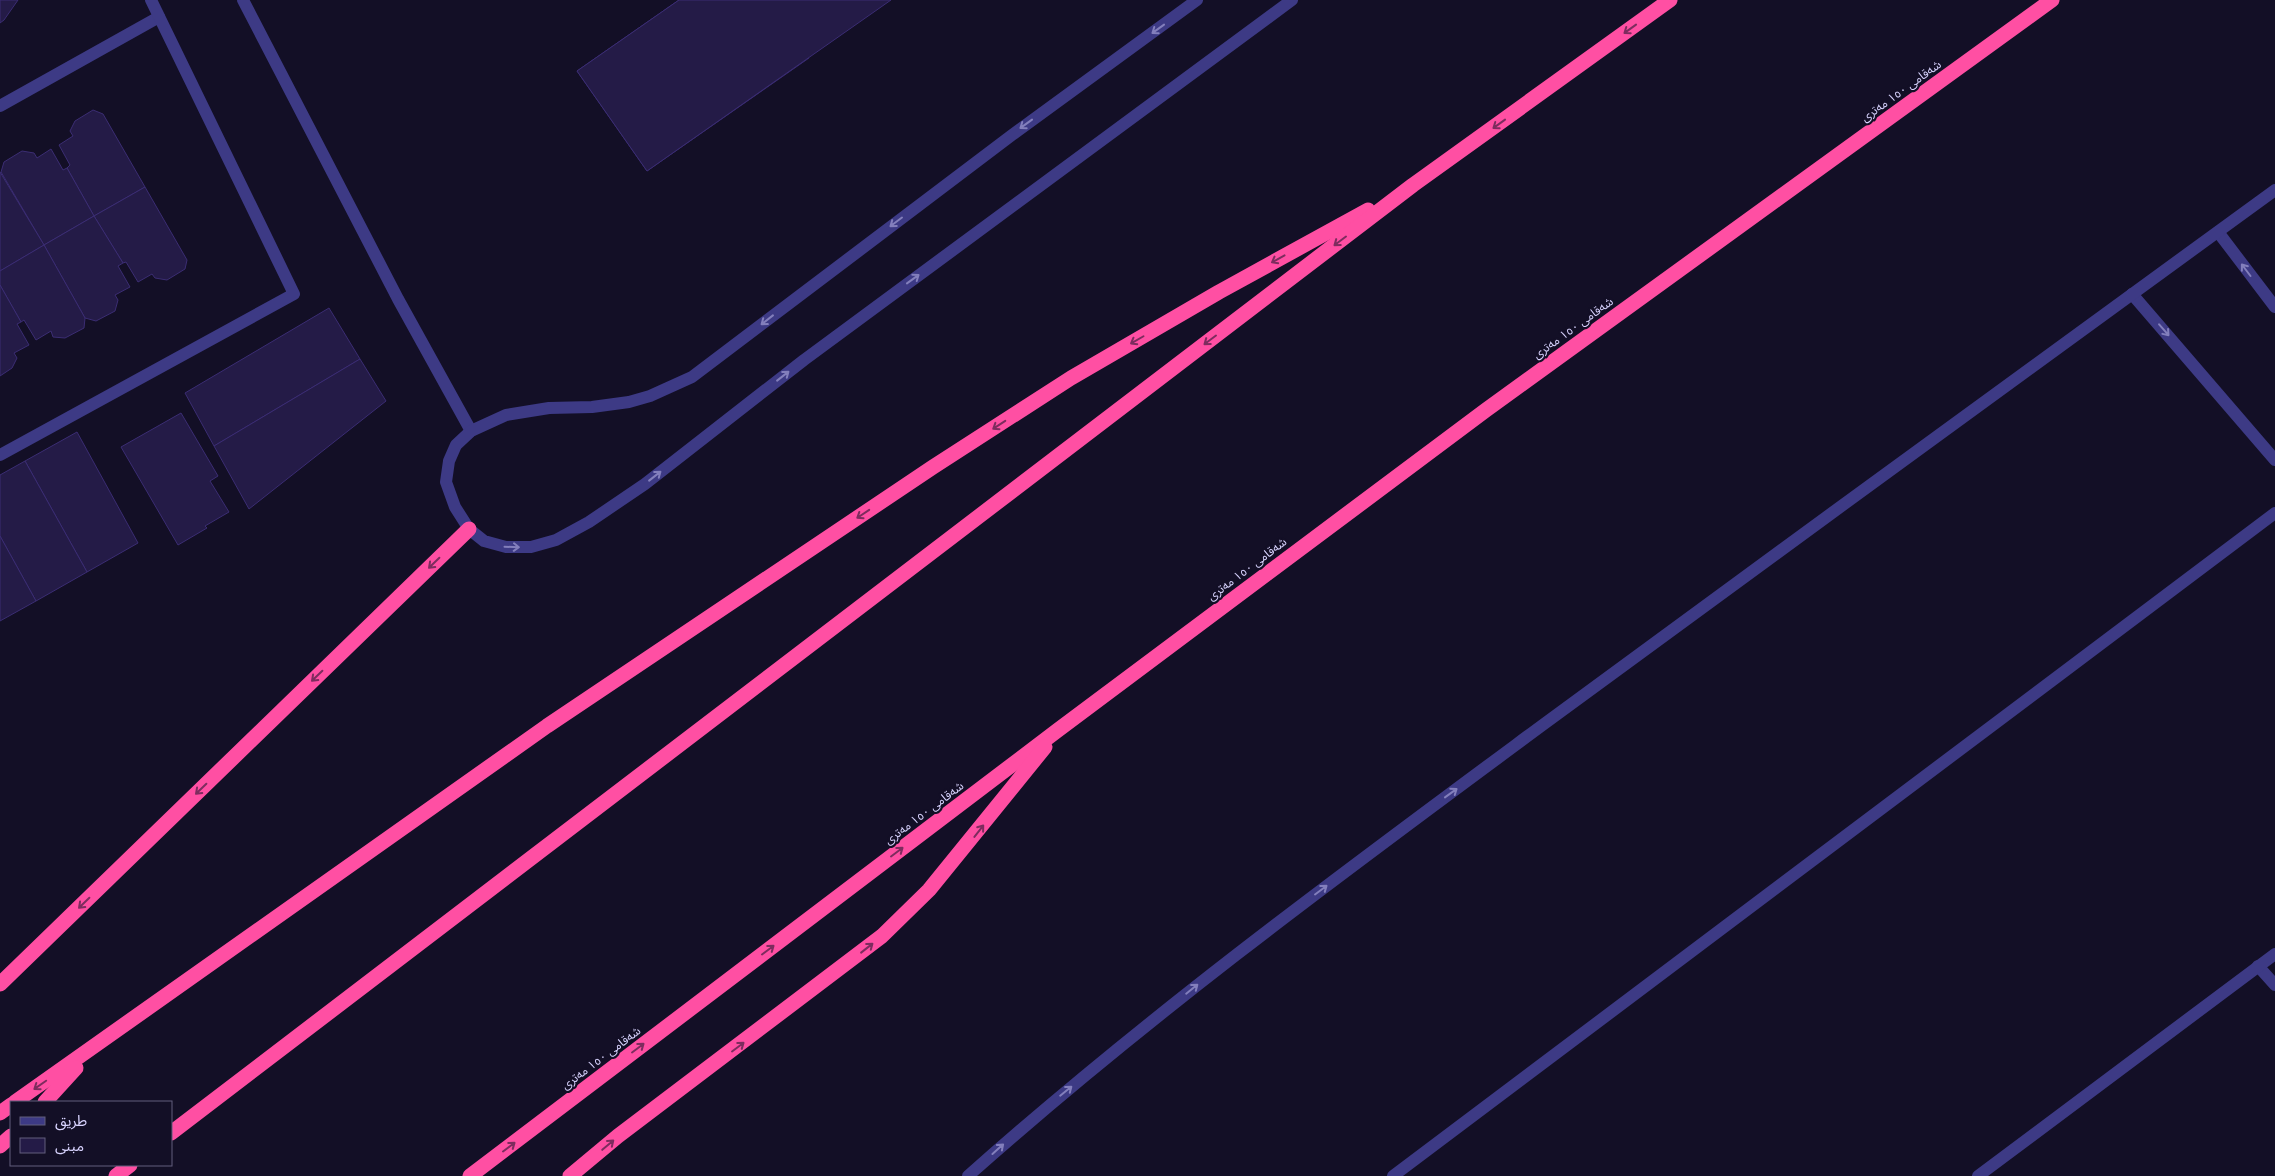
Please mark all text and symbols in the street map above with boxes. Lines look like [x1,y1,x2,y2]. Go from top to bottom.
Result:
one-way arrow [1624,23,1637,34]
one-way arrow [1151,24,1165,34]
street label: شەقامی ١٥٠ مەتری [1858,56,1944,125]
one-way arrow [1020,119,1033,130]
one-way arrow [1492,119,1506,129]
one-way arrow [889,217,903,227]
one-way arrow [1333,236,1347,246]
one-way arrow [1271,255,1286,264]
one-way arrow [2241,263,2252,276]
one-way arrow [906,274,920,284]
street label: شەقامی ١٥٠ مەتری [1530,293,1616,362]
one-way arrow [761,314,774,325]
one-way arrow [2158,324,2169,337]
one-way arrow [1204,334,1217,345]
one-way arrow [1130,335,1145,345]
one-way arrow [776,371,789,382]
one-way arrow [992,420,1006,430]
one-way arrow [648,471,661,482]
one-way arrow [856,509,870,519]
street label: شەقامی ١٥٠ مەتری [1204,534,1289,603]
one-way arrow [504,542,520,551]
one-way arrow [427,557,440,569]
one-way arrow [311,670,323,682]
street label: شەقامی ١٥٠ مەتری [881,778,966,847]
one-way arrow [194,783,207,795]
one-way arrow [1444,787,1457,798]
one-way arrow [973,825,984,838]
one-way arrow [890,847,904,857]
one-way arrow [1314,885,1328,895]
one-way arrow [78,896,90,909]
one-way arrow [860,943,874,953]
one-way arrow [761,945,775,955]
one-way arrow [1185,983,1198,994]
street label: شەقامی ١٥٠ مەتری [558,1023,643,1092]
one-way arrow [731,1042,745,1052]
one-way arrow [631,1043,644,1054]
one-way arrow [33,1080,47,1090]
one-way arrow [1059,1086,1072,1097]
legend [10,1101,172,1166]
text: طريق [55,1111,87,1131]
text: مبنى [55,1136,84,1155]
one-way arrow [601,1139,614,1150]
one-way arrow [502,1141,515,1152]
one-way arrow [992,1143,1005,1155]

